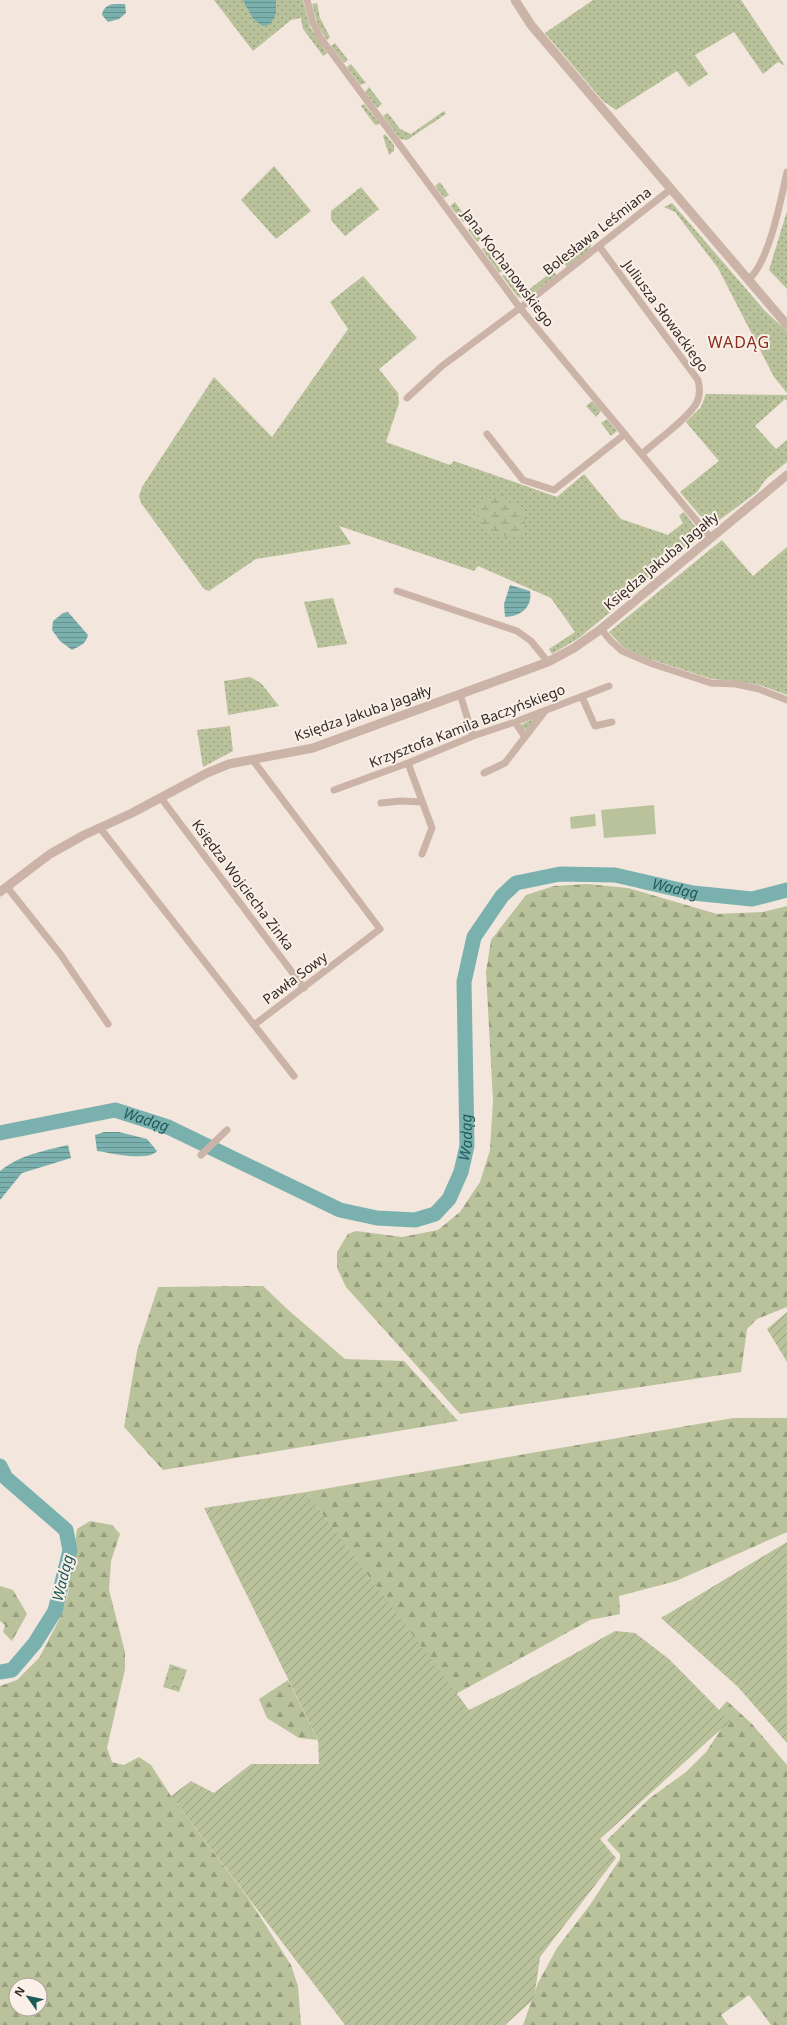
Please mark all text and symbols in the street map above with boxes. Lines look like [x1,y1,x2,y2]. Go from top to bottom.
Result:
street label: Bolesława Leśmiana [539,182,655,279]
street label: Jana Kochanowskiego [457,203,559,330]
street label: Juliusza Słowackiego [618,254,714,376]
district label: WADĄG [708,331,770,353]
street label: Księdza Jakuba Jagałły [599,507,723,614]
street label: Krzysztofa Kamila Baczyńskiego [366,679,568,772]
street label: Księdza Jakuba Jagałły [292,680,435,745]
street label: Księdza Wojciecha Zinka [188,815,299,954]
water label: Wadąg [650,873,700,903]
street label: Pawła Sowy [258,946,332,1008]
water label: Wadąg [121,1102,172,1136]
water label: Wadąg [453,1113,476,1163]
water label: Wadąg [47,1552,77,1603]
north arrow [8,1977,48,2017]
text: N [10,1983,28,1999]

